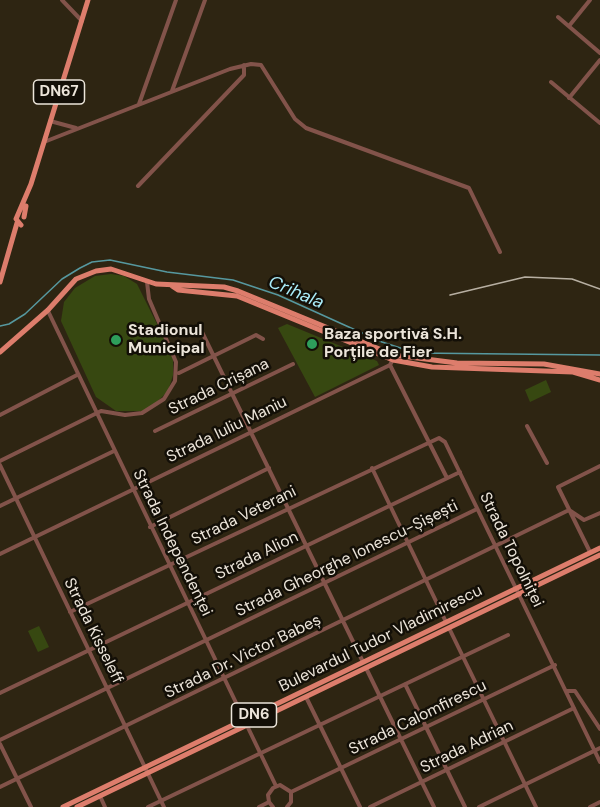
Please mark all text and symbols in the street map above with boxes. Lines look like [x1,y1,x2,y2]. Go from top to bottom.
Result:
road number: DN67 [34,80,84,104]
water label: Crihala [265,272,327,314]
place label: Stadionul Municipal [128,321,205,359]
place label: Baza sportivă S.H. Porțile de Fier [324,325,462,363]
marker: Stadionul Municipal [109,333,123,347]
marker: Baza sportivă S.H. Porțile de Fier [305,337,319,351]
street label: Strada Crișana [166,354,272,420]
street label: Strada Iuliu Maniu [164,393,290,467]
street label: Strada Independenței [128,467,216,619]
street label: Strada Veterani [188,482,300,550]
street label: Strada Topolniței [475,489,547,611]
street label: Strada Gheorghe Ionescu-Șișești [233,497,461,621]
street label: Strada Alion [212,528,302,584]
street label: Strada Kisseleff [59,575,127,687]
street label: Bulevardul Tudor Vladimirescu [276,581,486,697]
street label: Strada Dr. Victor Babeș [162,611,324,703]
street label: Strada Calomfirescu [346,676,490,760]
road number: DN6 [232,703,276,727]
street label: Strada Adrian [417,716,517,778]

